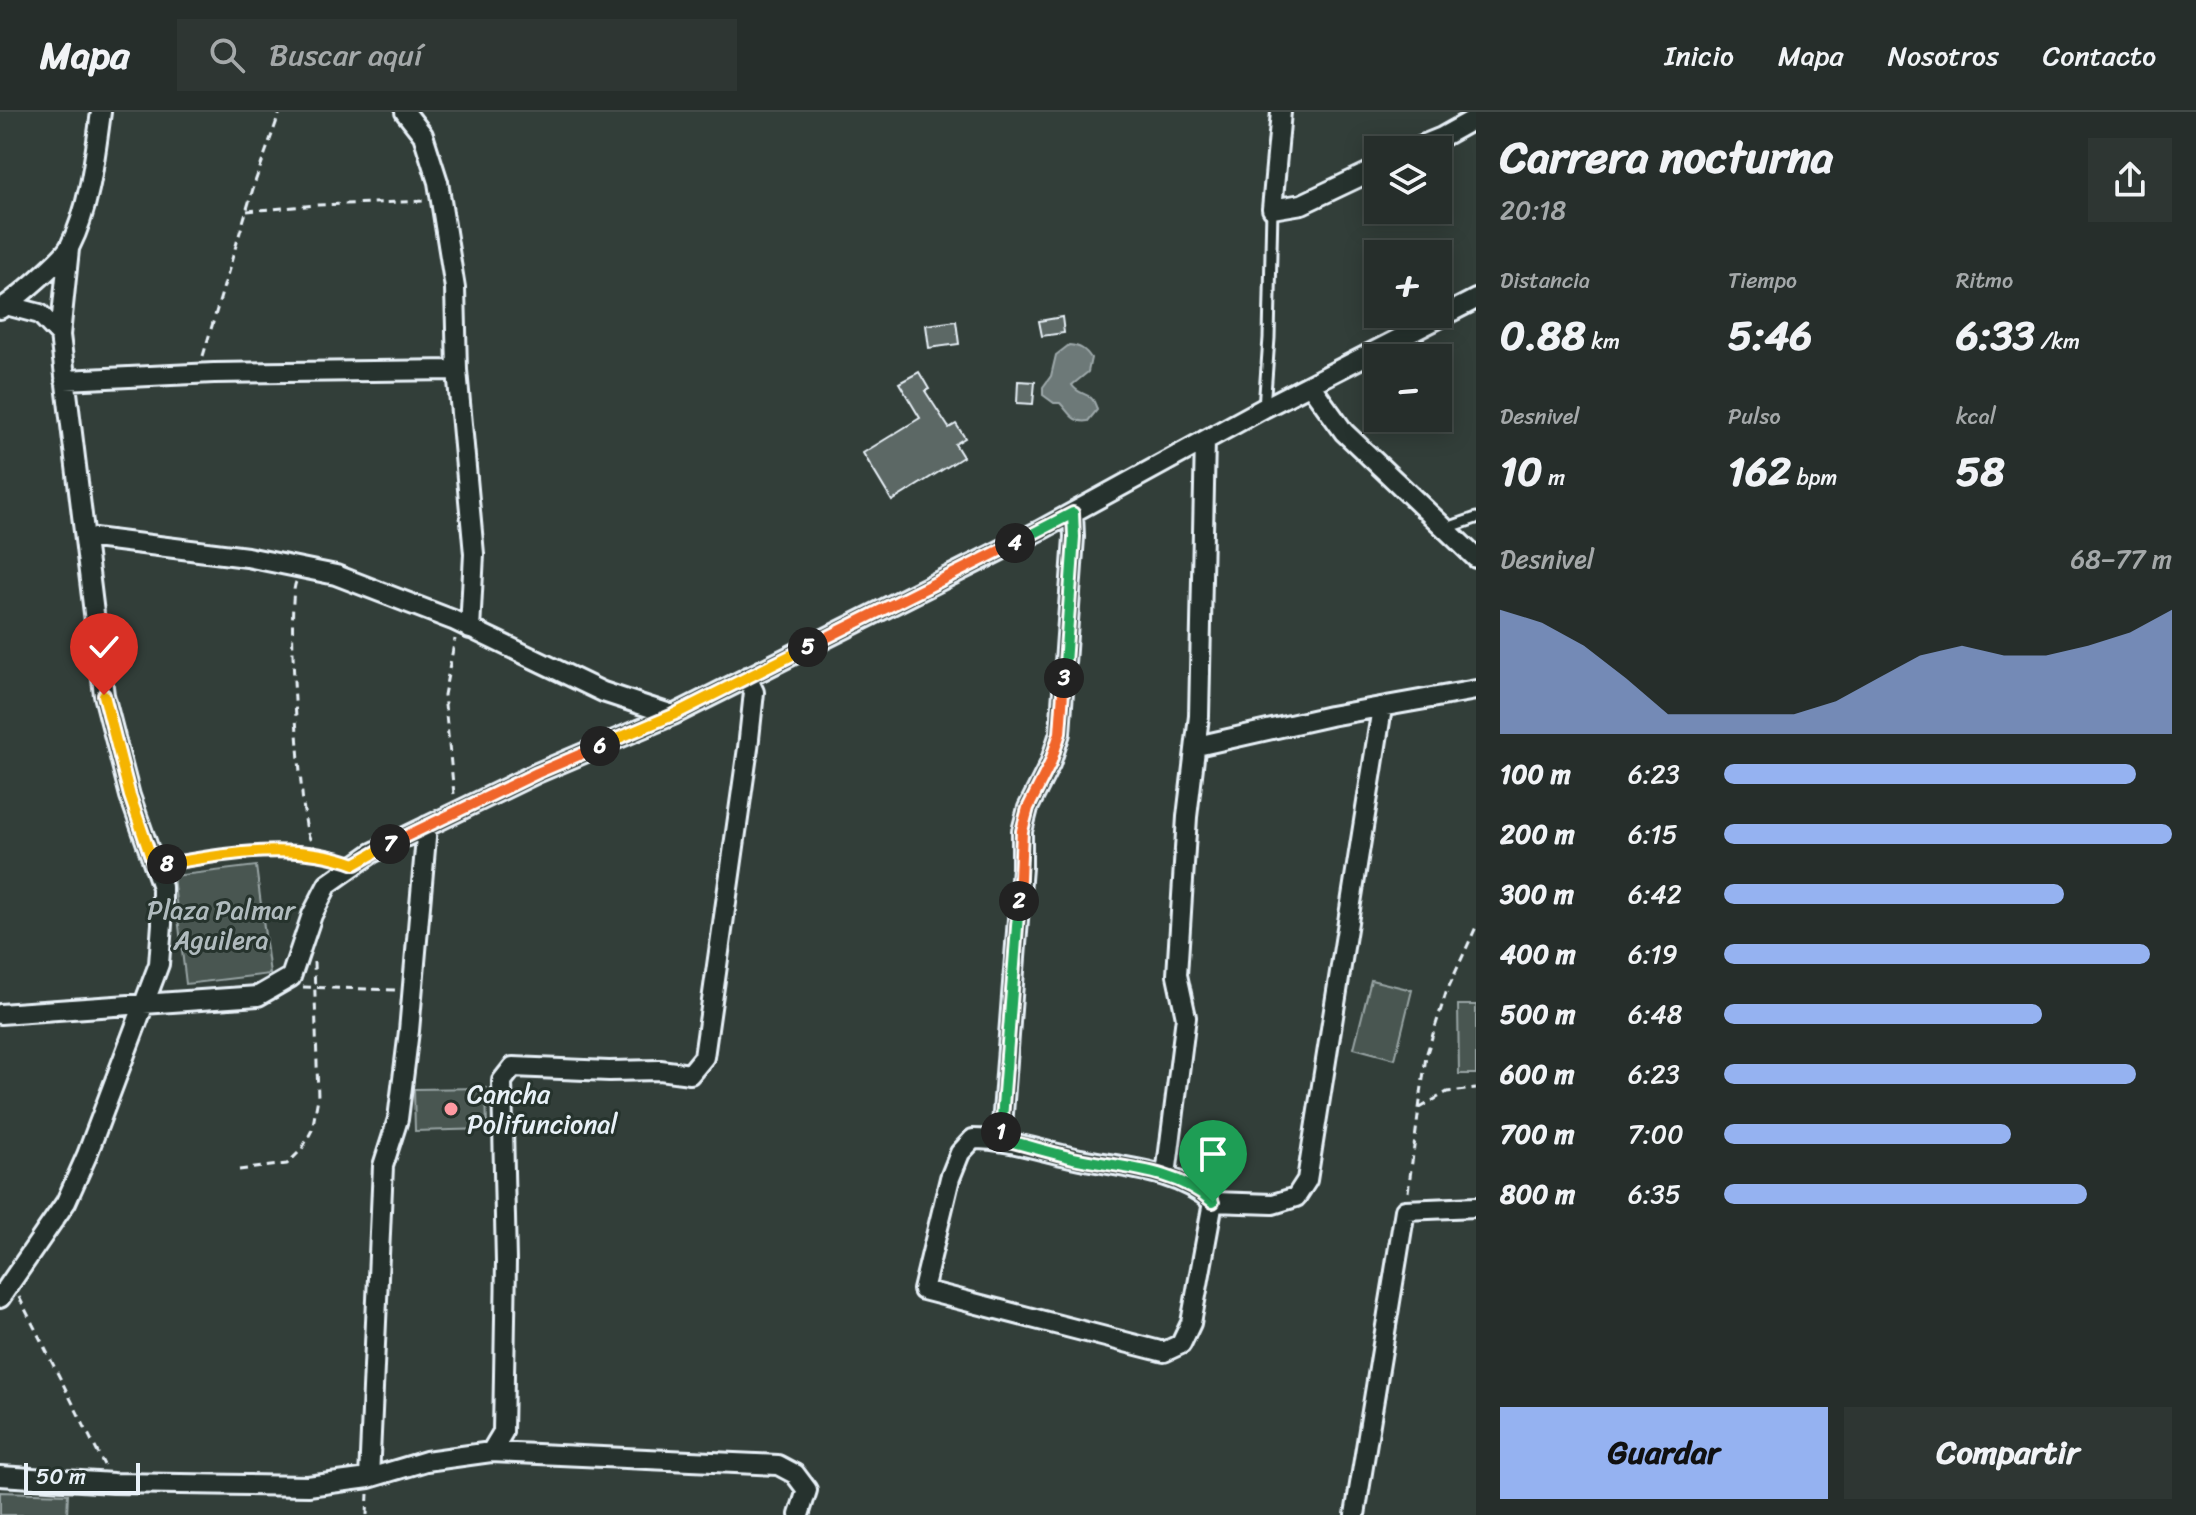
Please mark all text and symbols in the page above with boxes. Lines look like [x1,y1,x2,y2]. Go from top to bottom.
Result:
search box [177,19,737,91]
text: Mapa [40,22,129,89]
text: Buscar aquí [269,28,422,82]
text: Inicio [1664,31,1734,80]
text: Mapa [1778,31,1844,80]
text: Nosotros [1888,31,1999,80]
text: Contacto [2043,31,2156,80]
icon: search [205,33,249,77]
text: Carrera nocturna [1500,118,1833,196]
map controls [1364,136,1452,432]
button: layers [1364,136,1452,224]
button: share [2088,138,2172,222]
text: 20:18 [1500,187,1566,233]
button: + [1364,240,1452,328]
text: Distancia [1500,261,1590,300]
text: Tiempo [1728,261,1797,300]
text: Ritmo [1956,261,2013,300]
text: 0.88 [1500,300,1586,371]
text: 5:46 [1728,300,1812,371]
text: 6:33 [1956,300,2035,371]
text: km [1586,322,1620,361]
text: /km [2035,322,2080,361]
button: − [1364,344,1452,432]
text: Desnivel [1500,397,1580,436]
text: Pulso [1728,397,1781,436]
text: kcal [1956,397,1996,436]
text: 10 [1500,436,1542,507]
text: 162 [1728,436,1791,507]
text: 58 [1956,436,2005,507]
text: m [1542,458,1565,497]
text: bpm [1791,458,1837,497]
pin: 4 [995,523,1035,563]
text: 4 [1008,523,1022,562]
text: Desnivel [1500,536,1594,582]
text: 68–77 m [2070,536,2172,582]
pin [70,613,138,695]
icon: check [82,625,126,669]
pin: 5 [788,627,828,667]
text: 5 [801,627,815,666]
pin: 3 [1044,658,1084,698]
text: 3 [1058,658,1070,697]
pin: 6 [580,726,620,766]
text: 6 [594,726,606,765]
text: 100 m [1500,751,1571,797]
text: 6:23 [1628,751,1680,797]
text: 200 m [1500,811,1575,857]
text: 6:15 [1628,811,1678,857]
pin: 7 [370,824,410,864]
text: 7 [384,824,396,863]
pin: 8 [147,844,187,884]
text: 8 [160,844,174,883]
text: 300 m [1500,871,1574,917]
text: 6:42 [1628,871,1682,917]
pin: 2 [999,881,1039,921]
text: 2 [1013,881,1025,920]
park label: Plaza Palmar Aguilera [147,887,296,963]
text: 400 m [1500,931,1576,977]
text: 6:19 [1628,931,1678,977]
text: 500 m [1500,991,1575,1037]
text: 6:48 [1628,991,1683,1037]
text: 600 m [1500,1051,1574,1097]
text: 6:23 [1628,1051,1680,1097]
place label: Cancha Polifuncional [467,1071,618,1147]
marker: Cancha Polifuncional [442,1100,460,1118]
text: 700 m [1500,1111,1574,1157]
text: 7:00 [1628,1111,1684,1157]
pin: 1 [981,1112,1021,1152]
text: 1 [996,1112,1006,1151]
pin [1179,1120,1247,1202]
icon: arrive [1191,1132,1235,1176]
text: 800 m [1500,1171,1575,1217]
text: 6:35 [1628,1171,1681,1217]
button: Guardar [1500,1407,1828,1499]
button: Compartir [1844,1407,2172,1499]
text: 50 m [36,1457,86,1496]
scale bar [24,1459,140,1495]

